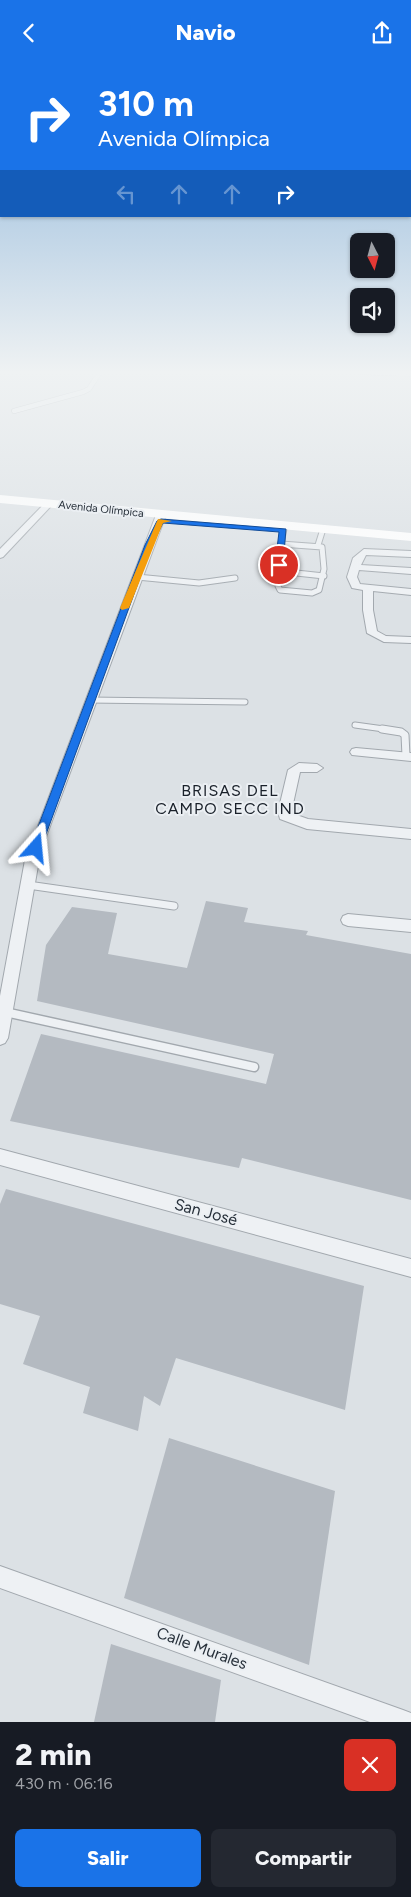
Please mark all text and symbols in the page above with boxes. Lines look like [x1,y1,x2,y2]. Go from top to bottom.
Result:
icon: back [15,19,43,47]
text: Navio [176,19,236,46]
icon: share [368,19,396,47]
text: 310 m [98,83,194,125]
icon: right [15,85,80,150]
text: Avenida Olímpica [98,125,270,152]
icon: left [112,180,140,208]
icon: ahead [165,180,193,208]
icon: ahead [218,180,246,208]
icon: right [271,180,299,208]
north arrow [350,233,395,277]
map controls [350,233,395,333]
button: sound [350,288,395,333]
street label: Avenida Olímpica [58,498,144,520]
pin [258,544,300,586]
icon: arrive [265,551,293,579]
district label: BRISAS DEL CAMPO SECC IND [155,781,305,818]
position arrow [9,821,61,873]
street label: San José [172,1194,240,1230]
street label: Calle Murales [154,1623,250,1673]
text: 2 min [15,1736,92,1773]
button: close [344,1739,396,1791]
text: 430 m · 06:16 [15,1774,112,1793]
button: Salir [15,1829,201,1887]
button: Compartir [211,1829,396,1887]

